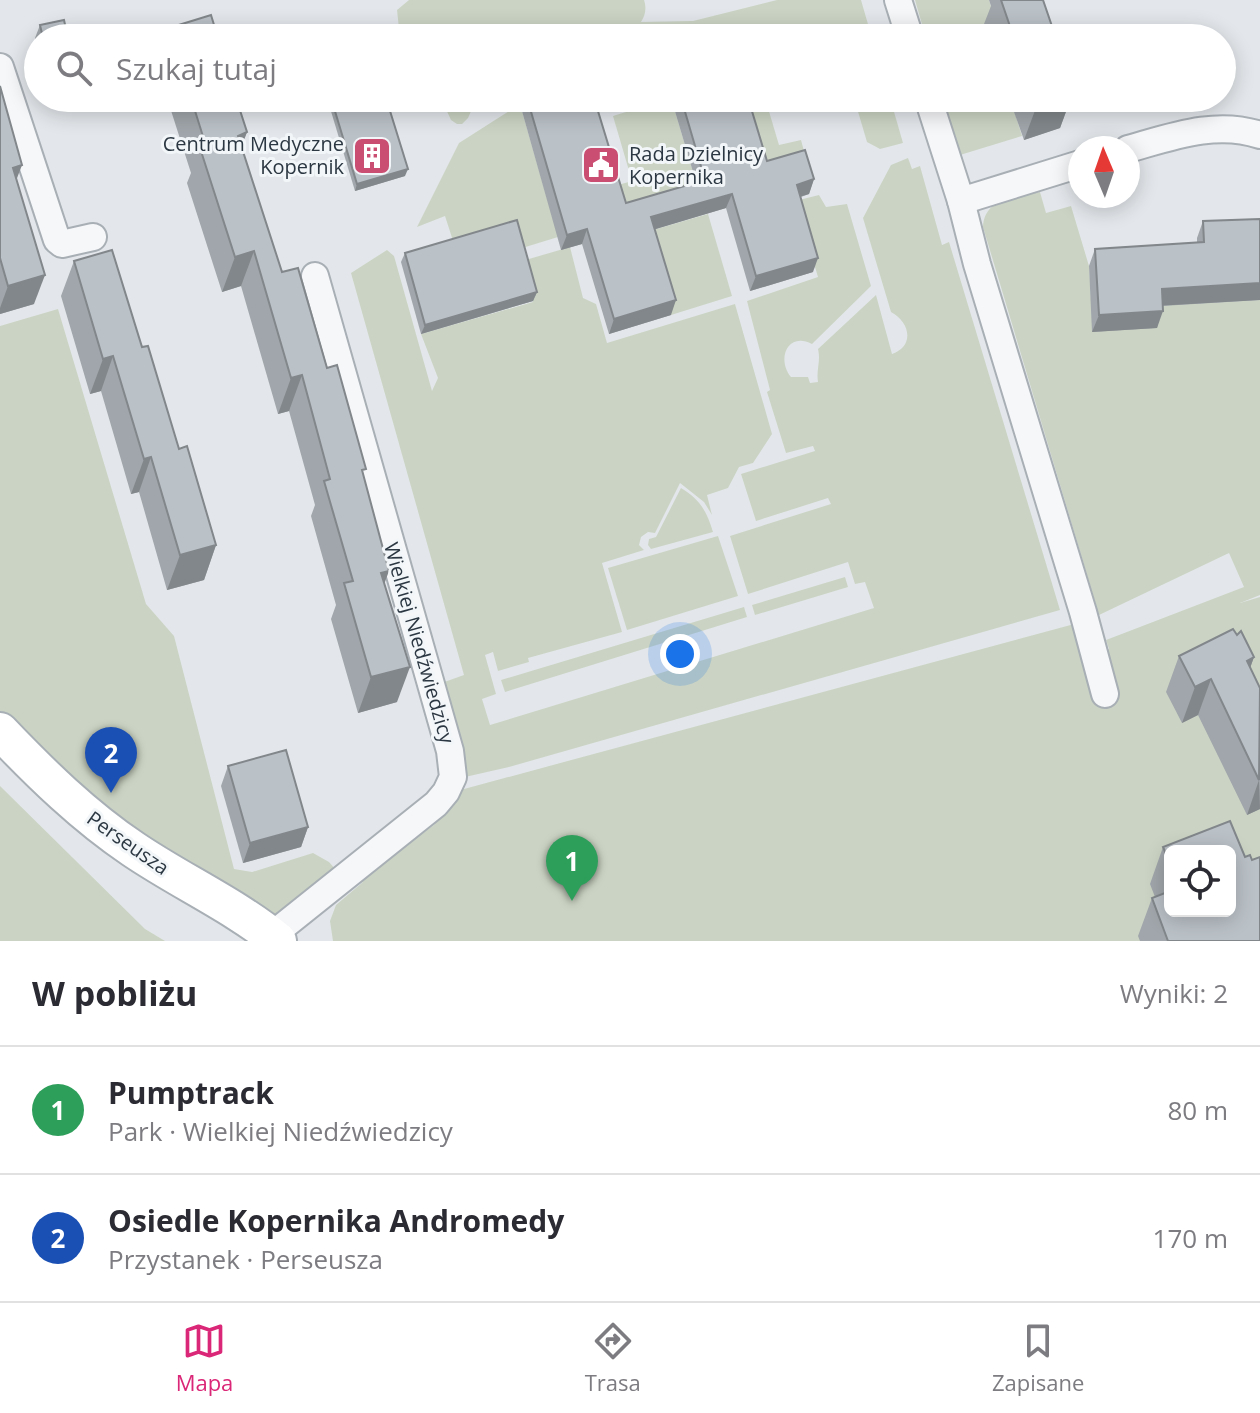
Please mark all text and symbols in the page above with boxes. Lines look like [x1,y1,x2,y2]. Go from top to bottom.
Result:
search box [24,24,1236,112]
icon: search [52,46,96,90]
text: Szukaj tutaj [116,48,277,89]
place label: Centrum Medyczne Kopernik [163,130,344,180]
building icon: Centrum Medyczne Kopernik [351,135,393,177]
north arrow [1068,136,1140,208]
place label: Rada Dzielnicy Kopernika [629,140,764,190]
public building icon: Rada Dzielnicy Kopernika [580,144,622,186]
street label: Wielkiej Niedźwiedzicy [378,539,461,747]
your location [660,634,700,674]
pin: 2 [85,727,137,793]
street label: Perseusza [82,804,175,881]
pin: 1 [546,835,598,901]
map controls [1164,845,1236,917]
button: locate [1164,845,1236,917]
text: W pobliżu [32,970,197,1016]
text: Wyniki: 2 [1120,975,1228,1011]
text: Pumptrack [108,1072,274,1113]
text: 1 [51,1092,65,1128]
text: 80 m [1167,1092,1228,1128]
text: Park · Wielkiej Niedźwiedzicy [108,1113,453,1149]
text: Osiedle Kopernika Andromedy [108,1200,564,1241]
text: 2 [51,1220,65,1256]
text: 170 m [1153,1220,1228,1256]
text: Przystanek · Perseusza [108,1241,383,1277]
tab: Mapa [176,1319,233,1397]
tab: Trasa [585,1319,641,1397]
tab: Zapisane [992,1319,1084,1397]

